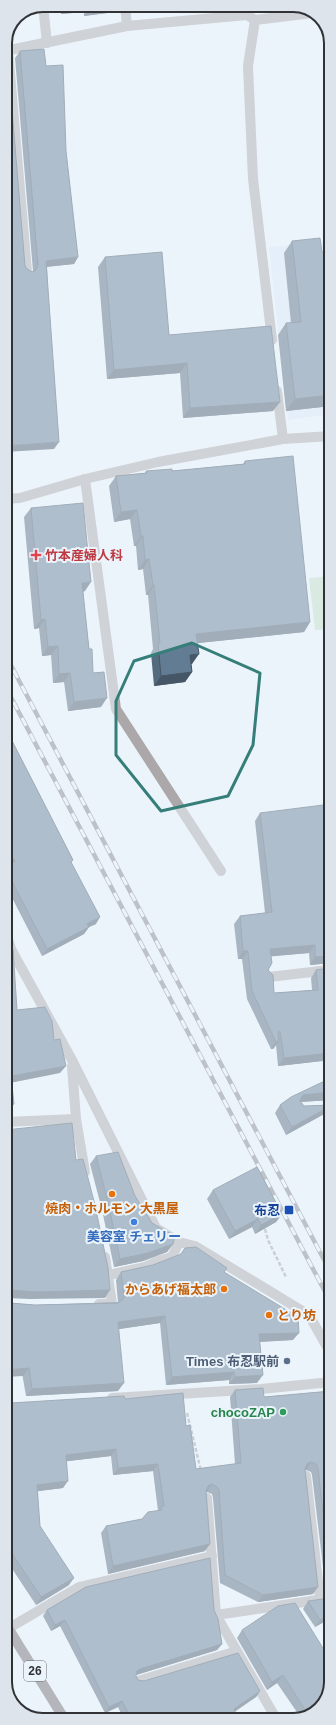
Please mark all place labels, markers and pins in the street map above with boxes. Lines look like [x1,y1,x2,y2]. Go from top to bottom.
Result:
place label: 竹本産婦人科 [45,548,123,563]
marker: 竹本産婦人科 [30,549,42,561]
marker: 焼肉・ホルモン 大黒屋 [107,1189,117,1199]
place label: 焼肉・ホルモン 大黒屋 [45,1201,179,1216]
place label: 布忍 [254,1203,280,1218]
marker: 布忍 [283,1204,295,1216]
marker: 美容室 チェリー [129,1217,139,1227]
place label: 美容室 チェリー [87,1229,181,1244]
place label: からあげ福太郎 [125,1282,216,1297]
marker: からあげ福太郎 [219,1284,229,1294]
place label: とり坊 [277,1308,316,1323]
marker: とり坊 [264,1310,274,1320]
place label: Times 布忍駅前 [186,1354,279,1369]
marker: Times 布忍駅前 [282,1356,292,1366]
place label: chocoZAP [211,1405,275,1420]
marker: chocoZAP [278,1407,288,1417]

